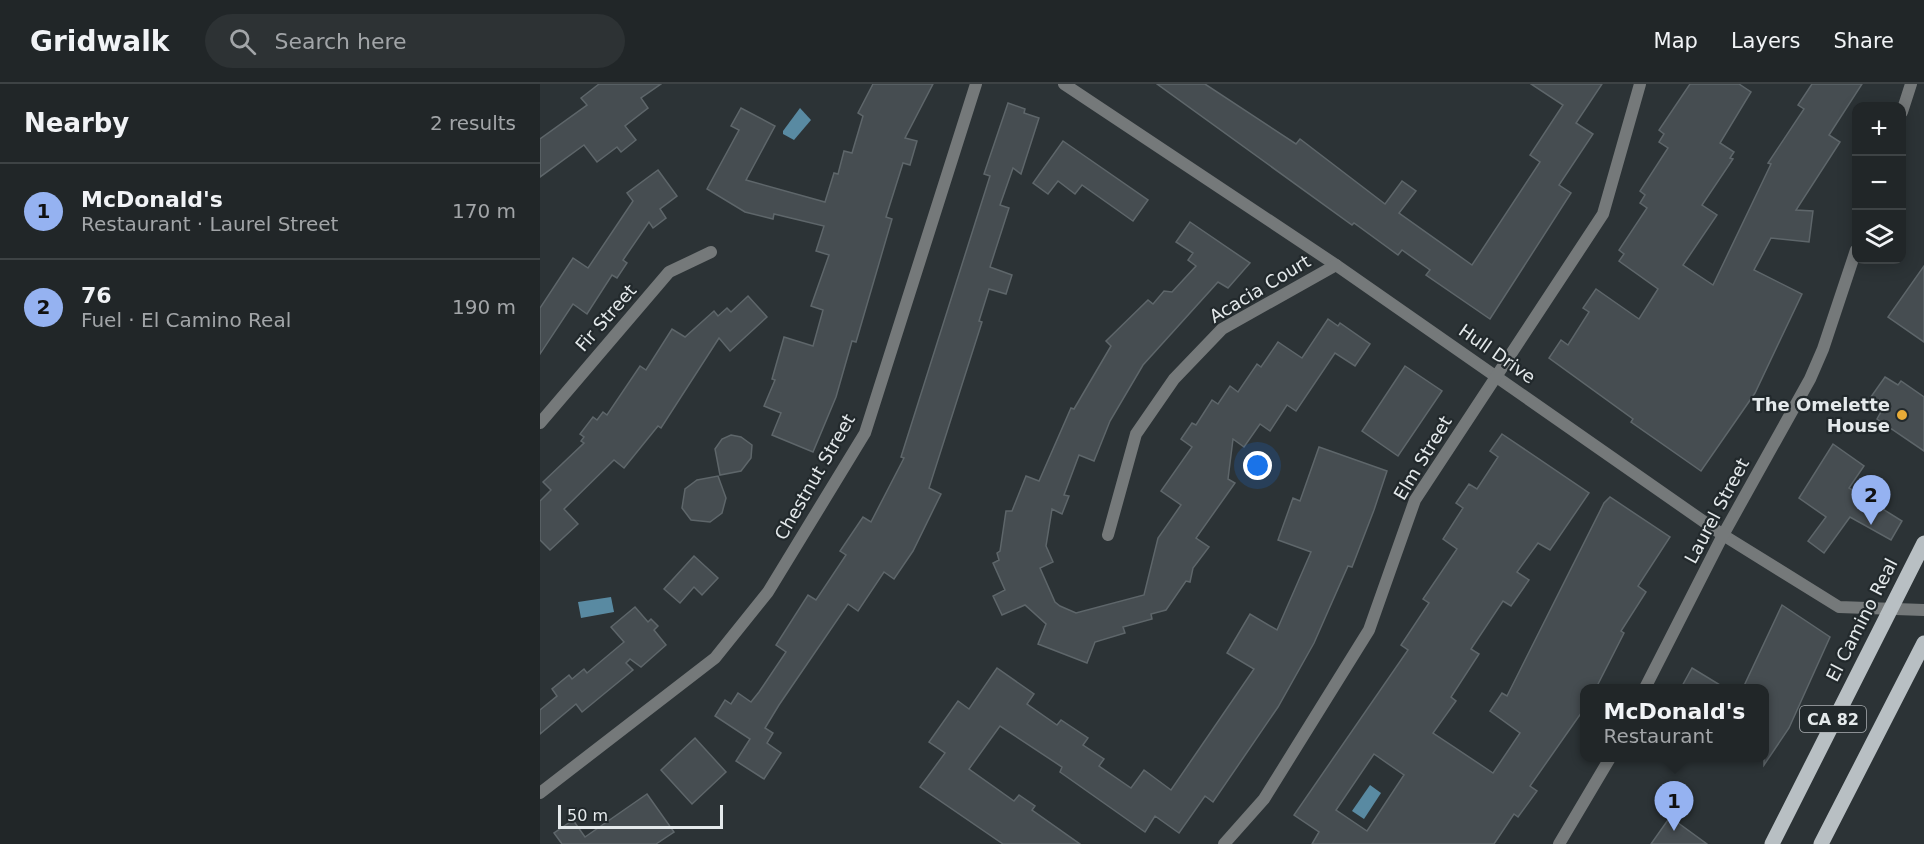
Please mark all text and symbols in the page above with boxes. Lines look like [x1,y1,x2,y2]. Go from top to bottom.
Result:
search box [205,14,625,68]
text: Gridwalk [30,25,169,58]
icon: search [226,25,259,58]
text: Search here [274,29,407,54]
text: Map [1654,29,1698,53]
text: Layers [1731,29,1800,53]
text: Share [1833,29,1894,53]
map controls [1852,102,1906,264]
button: + [1852,102,1906,156]
text: Nearby [24,108,129,138]
text: 2 results [430,111,516,135]
button: − [1852,156,1906,210]
text: McDonald's [81,187,223,212]
text: 1 [37,199,50,223]
text: 170 m [452,199,516,223]
button: layers [1852,210,1906,264]
text: Restaurant · Laurel Street [81,212,338,236]
street label: Acacia Court [1205,250,1314,327]
street label: Fir Street [571,280,640,355]
text: 76 [81,283,112,308]
text: 2 [37,295,50,319]
text: 190 m [452,295,516,319]
text: Fuel · El Camino Real [81,308,291,332]
street label: Hull Drive [1455,320,1540,388]
place label: The Omelette House [1752,394,1890,436]
marker: The Omelette House [1895,408,1909,422]
street label: Chestnut Street [770,410,859,543]
street label: Elm Street [1389,412,1456,504]
your location [1243,451,1272,480]
street label: Laurel Street [1680,455,1753,567]
pin: 2 [1852,476,1890,525]
street label: El Camino Real [1822,555,1902,685]
popup [1580,684,1769,762]
text: McDonald's [1604,699,1745,724]
road number: CA 82 [1800,706,1866,732]
text: Restaurant [1604,724,1713,748]
pin: 1 [1654,782,1694,831]
scale bar [558,802,723,830]
text: 50 m [567,806,608,825]

